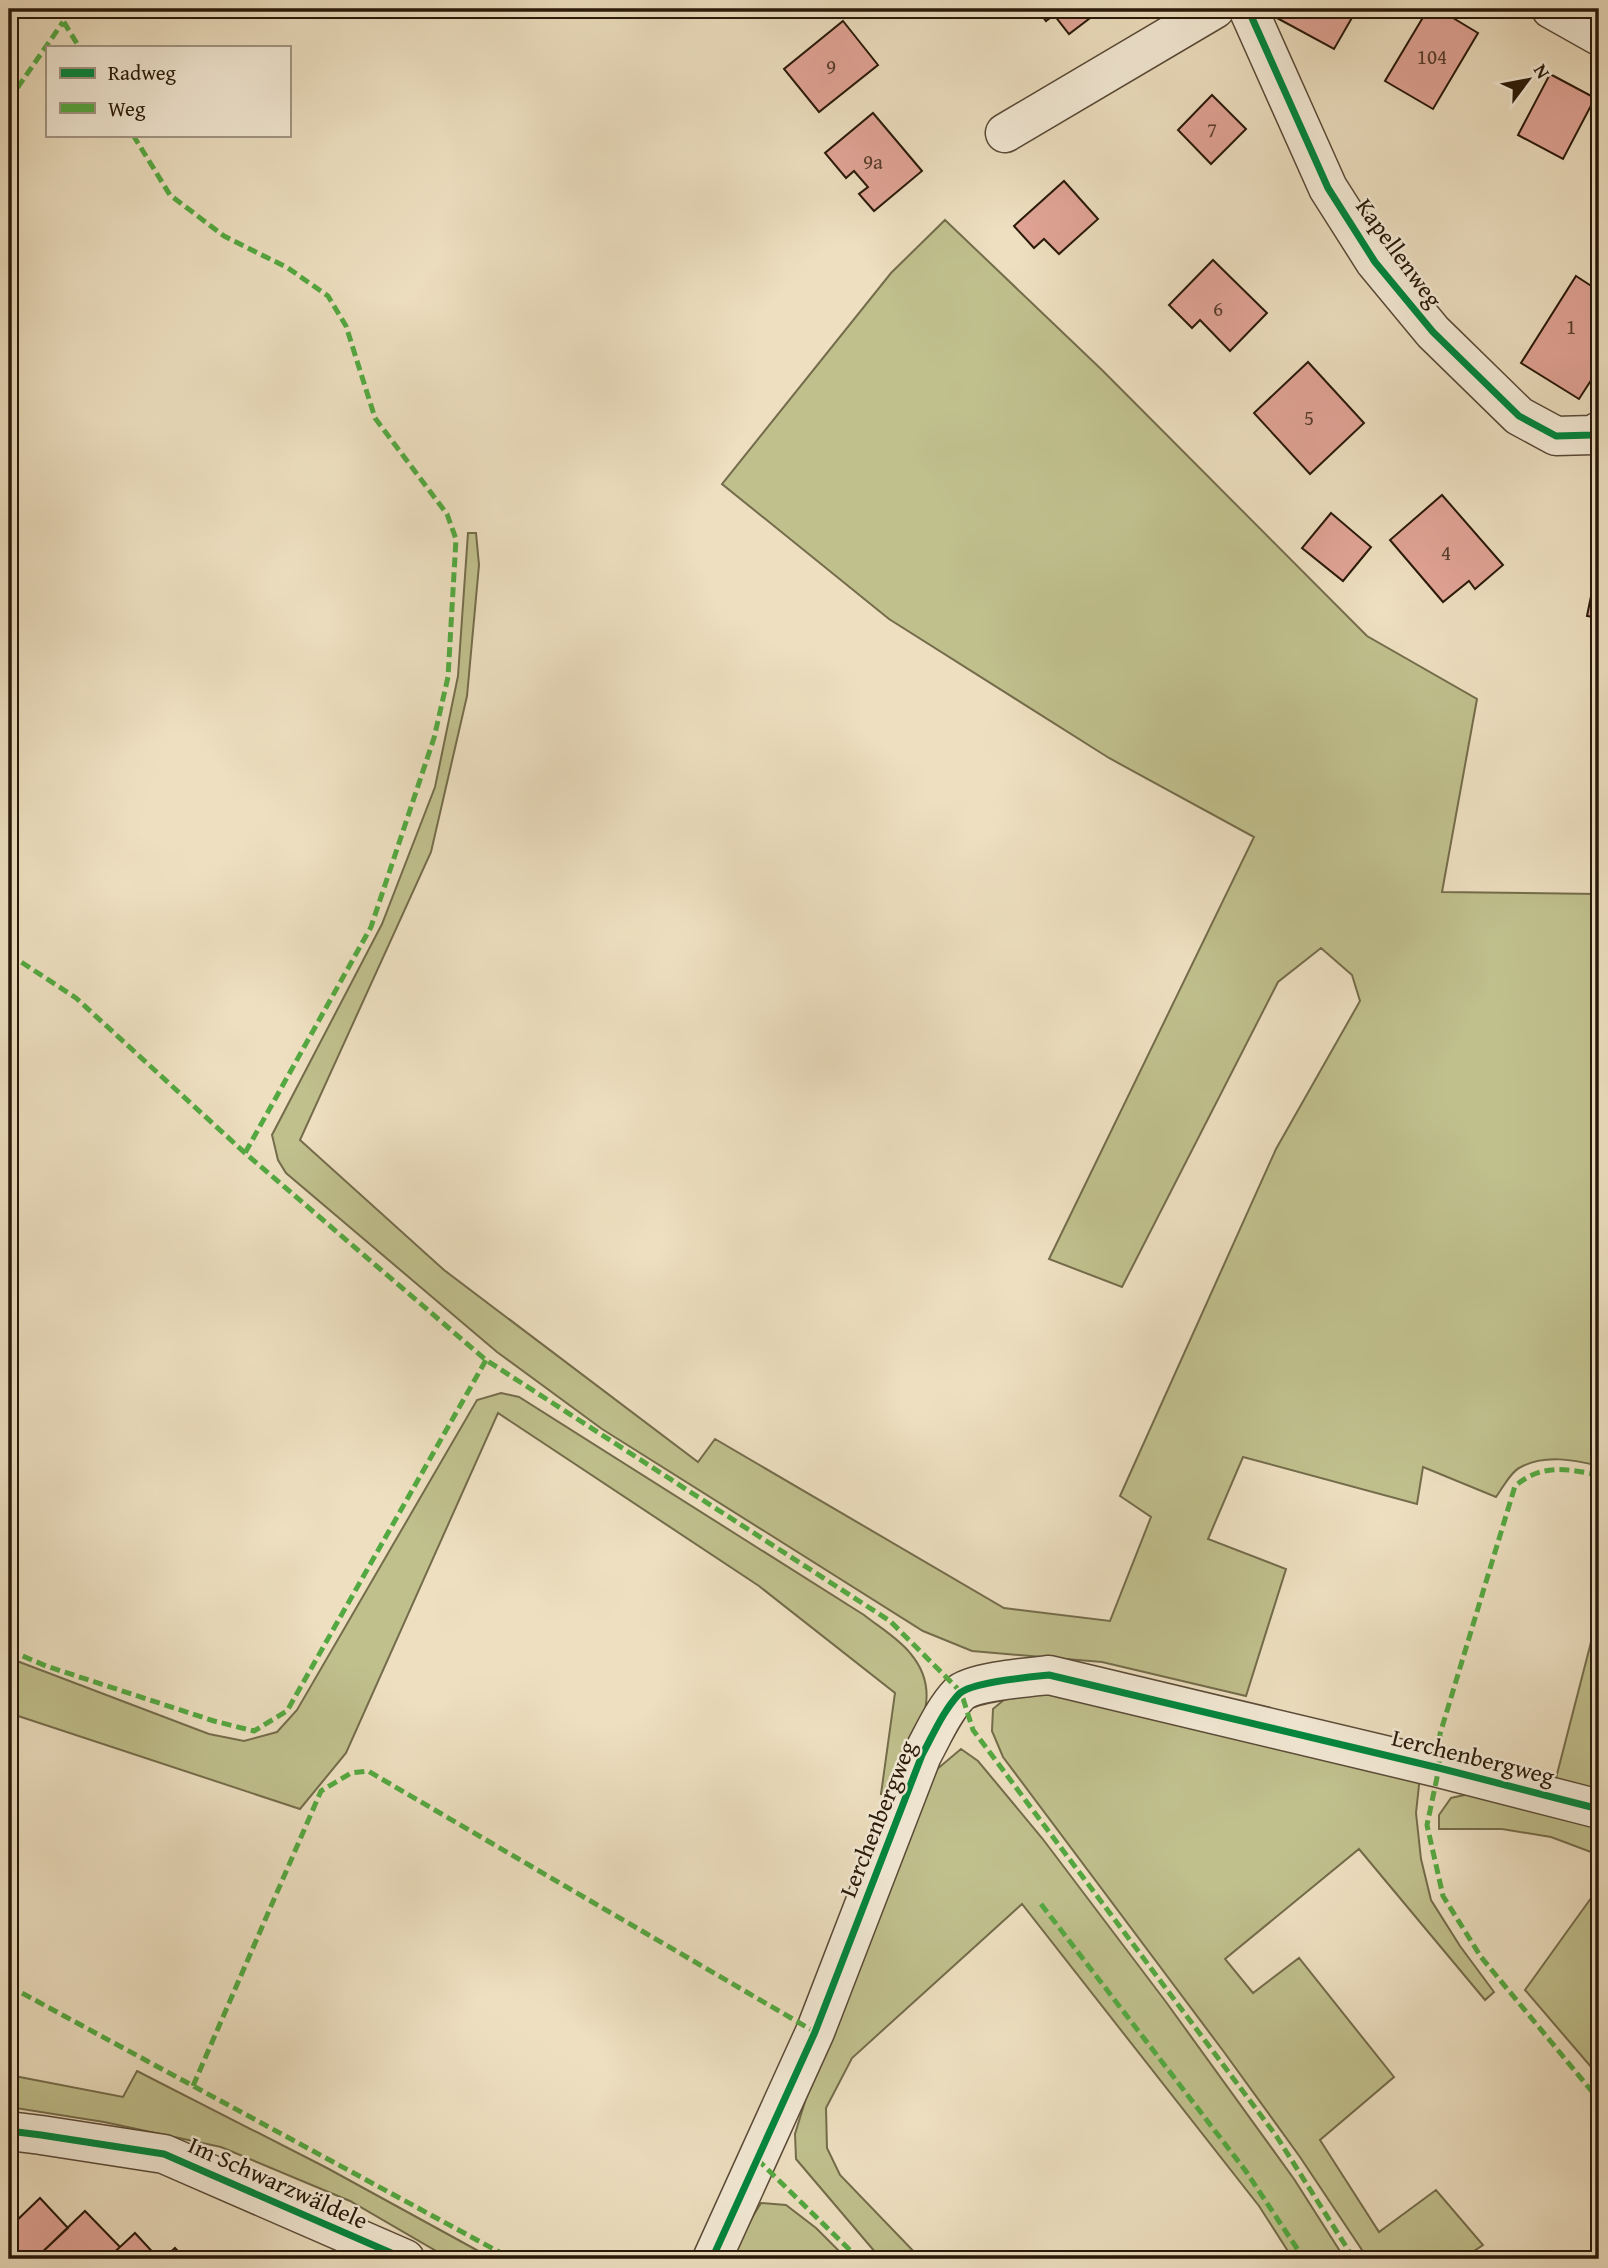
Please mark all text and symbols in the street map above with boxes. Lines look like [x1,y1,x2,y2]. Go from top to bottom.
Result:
house number: 104 [1417,41,1447,72]
legend [46,46,290,136]
north arrow [1492,46,1562,116]
house number: 9 [826,51,836,82]
text: Radweg [108,57,177,88]
text: N [1527,58,1558,84]
text: Weg [108,93,146,124]
house number: 7 [1207,114,1217,145]
house number: 9a [863,146,883,177]
street label: Kapellenweg [1348,191,1451,315]
house number: 6 [1213,293,1223,324]
house number: 1 [1566,311,1576,342]
house number: 5 [1304,402,1314,433]
house number: 4 [1441,537,1451,568]
street label: Lerchenbergweg [1388,1719,1558,1794]
street label: Lerchenbergweg [830,1735,925,1902]
street label: Im Schwarzwäldele [183,2127,374,2238]

